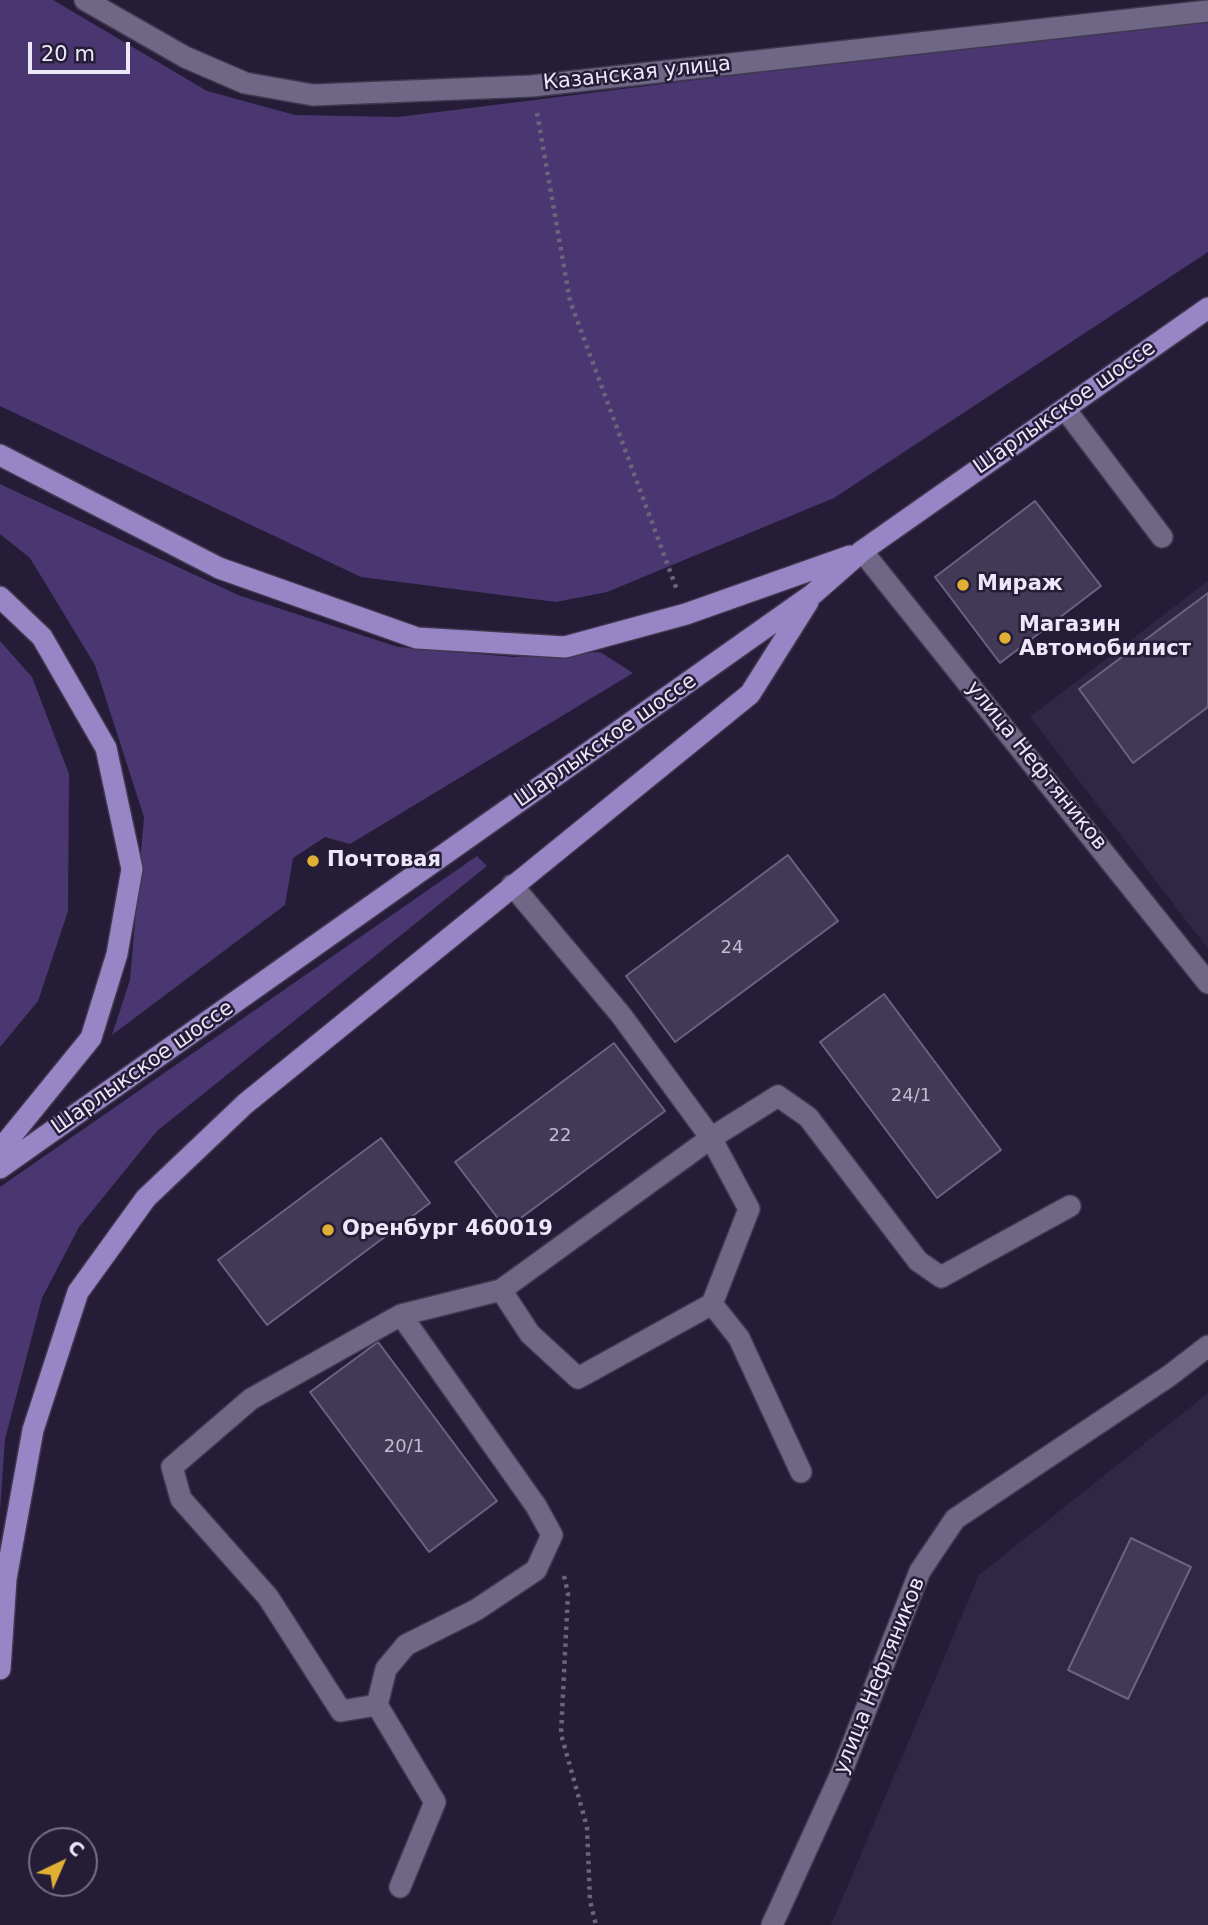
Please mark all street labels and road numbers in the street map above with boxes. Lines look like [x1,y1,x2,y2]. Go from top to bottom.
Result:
street label: Казанская улица [542,52,732,96]
street label: Шарлыкское шоссе [969,336,1161,480]
street label: Шарлыкское шоссе [510,669,702,813]
street label: улица Нефтяников [960,676,1112,856]
street label: Шарлыкское шоссе [47,996,239,1140]
street label: улица Нефтяников [829,1574,931,1778]

